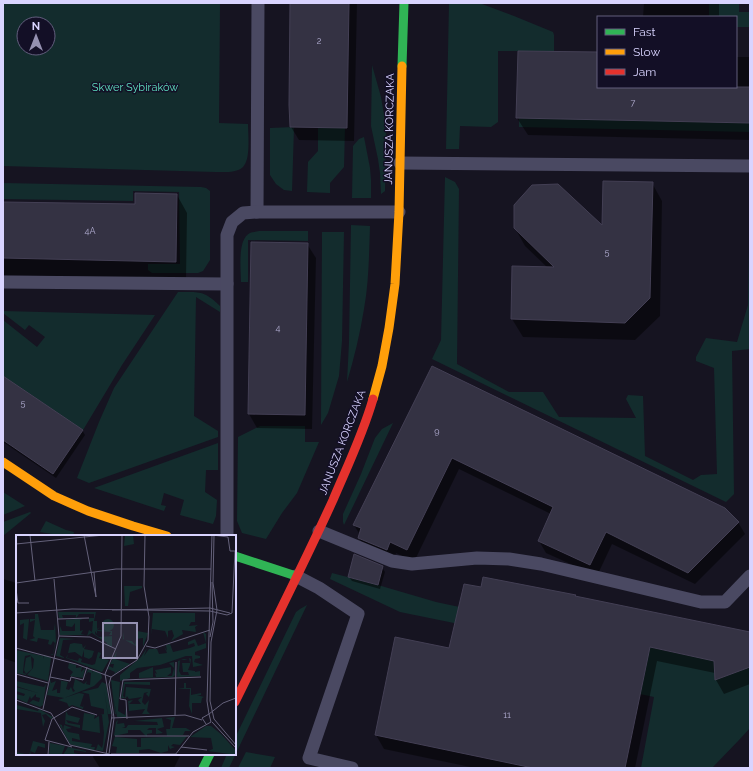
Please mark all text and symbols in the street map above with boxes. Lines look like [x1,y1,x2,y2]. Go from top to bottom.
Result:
north arrow [16,16,56,56]
legend [597,16,737,88]
text: N [32,20,40,33]
text: Fast [633,25,656,39]
house number: 2 [317,36,322,46]
text: Slow [633,45,660,59]
text: Jam [633,65,656,79]
street label: JANUSZA KORCZAKA [382,73,397,185]
park label: Skwer Sybiraków [92,81,178,94]
house number: 7 [631,98,636,108]
house number: 4A [85,226,96,236]
house number: 5 [605,247,610,257]
house number: 4 [276,323,281,333]
street label: JANUSZA KORCZAKA [316,387,369,496]
house number: 5 [21,398,26,408]
house number: 9 [434,426,440,436]
inset map [16,535,236,755]
house number: 11 [503,710,511,720]

